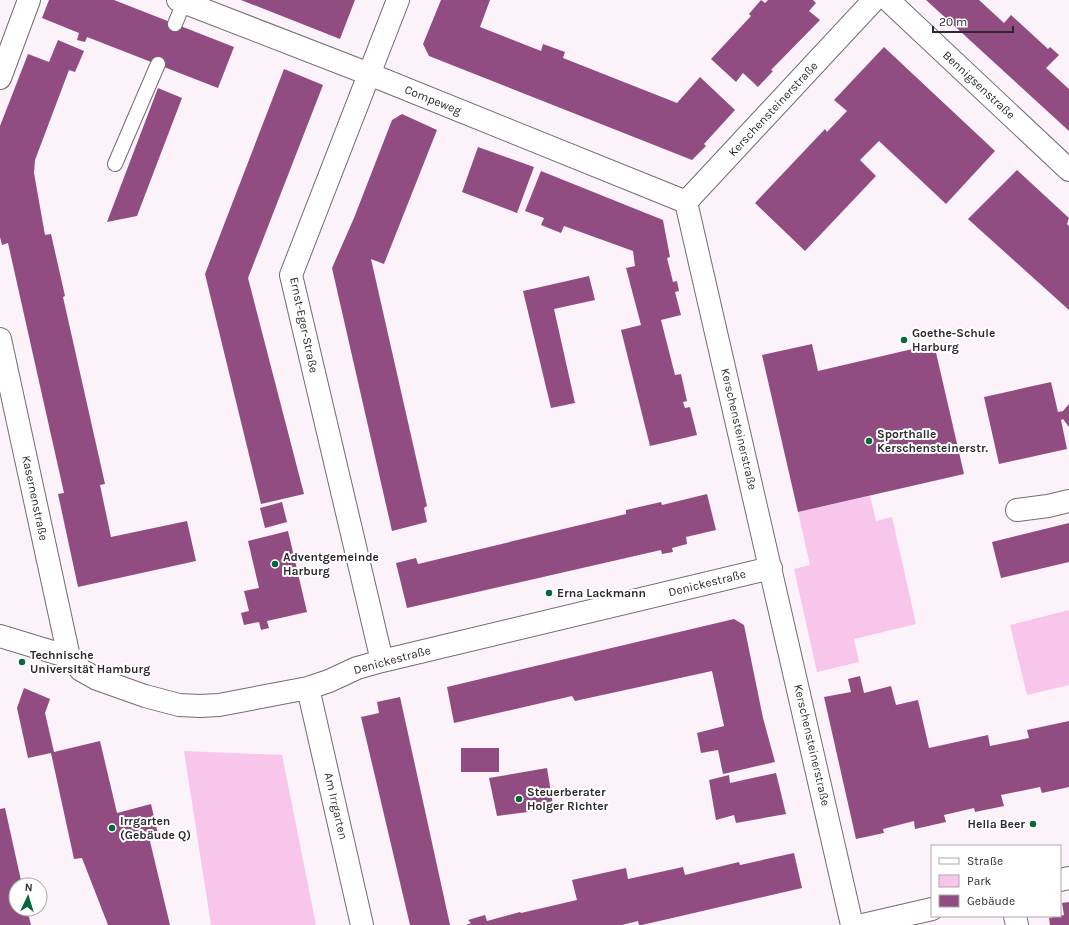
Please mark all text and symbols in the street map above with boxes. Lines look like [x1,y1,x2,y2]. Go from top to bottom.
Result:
scale bar [933,8,1013,34]
text: 20 m [939,15,967,29]
street label: Bennigsenstraße [940,48,1018,122]
street label: Kerschensteinerstraße [725,59,821,159]
street label: Compeweg [403,82,464,118]
street label: Ernst-Eger-Straße [287,276,321,374]
place label: Goethe-Schule Harburg [912,326,995,354]
marker: Goethe-Schule Harburg [899,335,909,345]
street label: Kerschensteinerstraße [718,367,760,491]
place label: Sporthalle Kerschensteinerstr. [877,427,989,455]
marker: Sporthalle Kerschensteinerstr. [864,436,874,446]
street label: Kasernenstraße [19,454,51,542]
place label: Adventgemeinde Harburg [283,550,379,578]
marker: Adventgemeinde Harburg [270,559,280,569]
street label: Denickestraße [667,567,747,599]
place label: Erna Lackmann [557,586,646,600]
marker: Erna Lackmann [544,588,554,598]
street label: Denickestraße [352,643,432,677]
place label: Technische Universität Hamburg [30,648,150,676]
marker: Technische Universität Hamburg [17,657,27,667]
street label: Kerschensteinerstraße [791,683,833,807]
street label: Am Irrgarten [321,771,351,841]
place label: Steuerberater Holger Richter [527,785,609,813]
marker: Steuerberater Holger Richter [514,794,524,804]
place label: Irrgarten (Gebäude Q) [120,814,191,842]
place label: Hella Beer [968,817,1025,831]
marker: Hella Beer [1028,819,1038,829]
marker: Irrgarten (Gebäude Q) [107,823,117,833]
legend [931,845,1061,917]
text: Straße [967,854,1003,868]
text: Park [967,874,992,888]
north arrow [8,877,48,917]
text: N [24,881,33,894]
text: Gebäude [967,894,1015,908]

